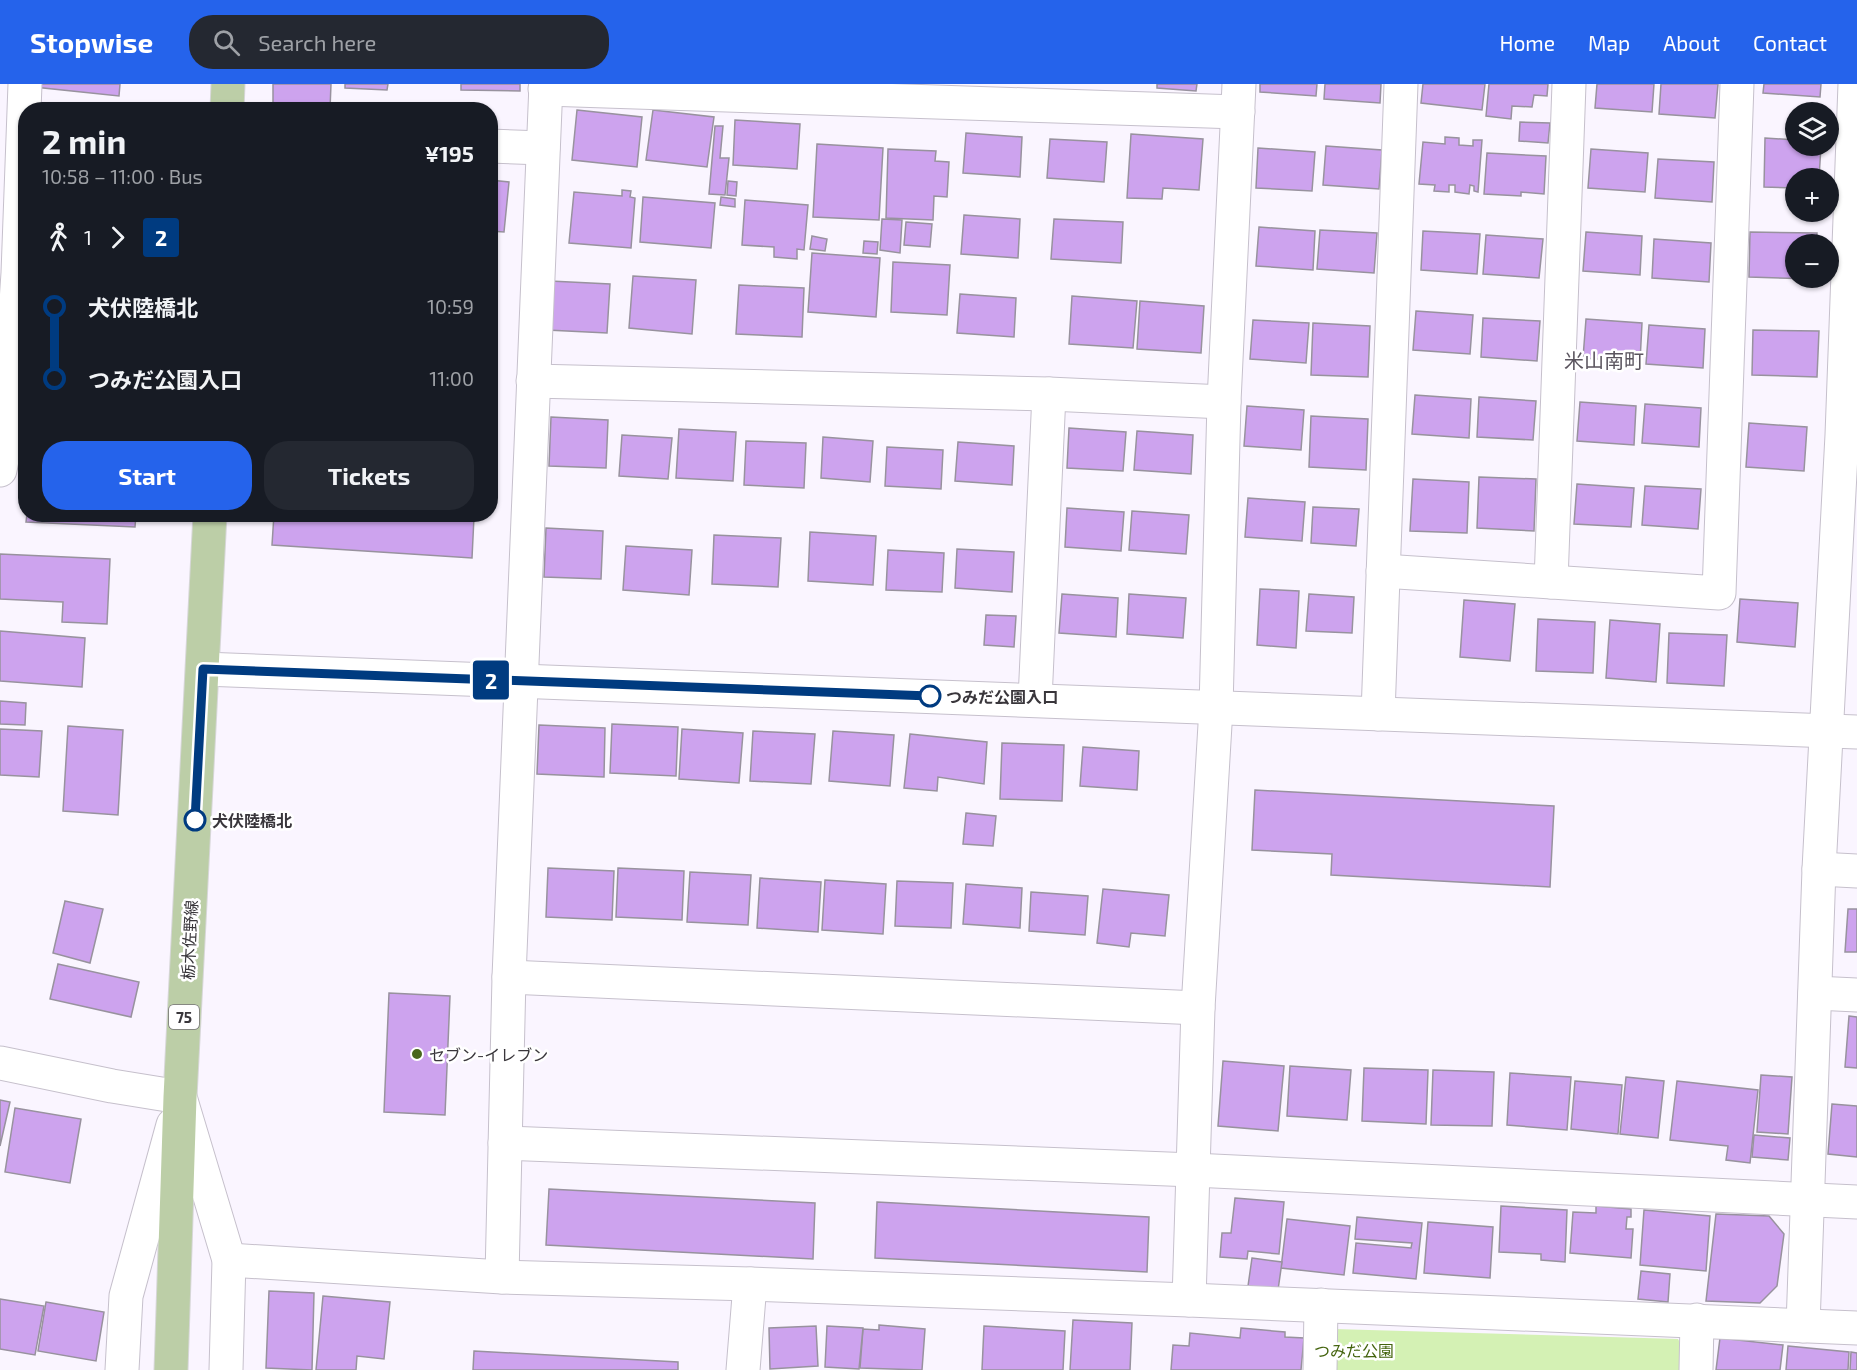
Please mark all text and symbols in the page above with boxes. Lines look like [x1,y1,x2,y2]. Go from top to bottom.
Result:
search box [189,15,609,69]
text: Stopwise [30,25,153,59]
icon: search [210,26,243,59]
text: Search here [258,29,376,55]
text: Home [1499,30,1555,55]
text: Map [1588,30,1630,55]
text: About [1663,30,1720,55]
text: Contact [1753,30,1827,55]
map controls [1785,102,1839,288]
button: layers [1785,102,1839,156]
text: 2 min [42,121,126,161]
text: ¥195 [425,140,474,166]
text: 10:58 – 11:00 · Bus [42,164,203,188]
button: + [1785,168,1839,222]
icon: walk [42,221,75,254]
icon: forward [101,221,134,254]
text: 1 [84,225,92,249]
text: 2 [155,225,167,250]
button: − [1785,234,1839,288]
text: 犬伏陸橋北 [88,294,198,320]
text: 10:59 [427,294,474,318]
district label: 米山南町 [1564,348,1644,372]
text: つみだ公園入口 [88,366,242,392]
text: 11:00 [429,366,474,390]
button: Start [42,441,252,510]
button: Tickets [264,441,474,510]
line badge: 2 [472,660,510,700]
text: 2 [485,668,497,693]
marker: つみだ公園入口 [919,685,941,707]
place label: つみだ公園入口 [946,687,1058,706]
marker: 犬伏陸橋北 [184,809,206,831]
place label: 犬伏陸橋北 [212,811,292,830]
street label: 栃木佐野線 [177,900,201,980]
road number: 75 [169,1005,199,1029]
place label: セブン-イレブン [429,1045,548,1064]
marker: セブン-イレブン [410,1047,424,1061]
park label: つみだ公園 [1314,1341,1394,1360]

